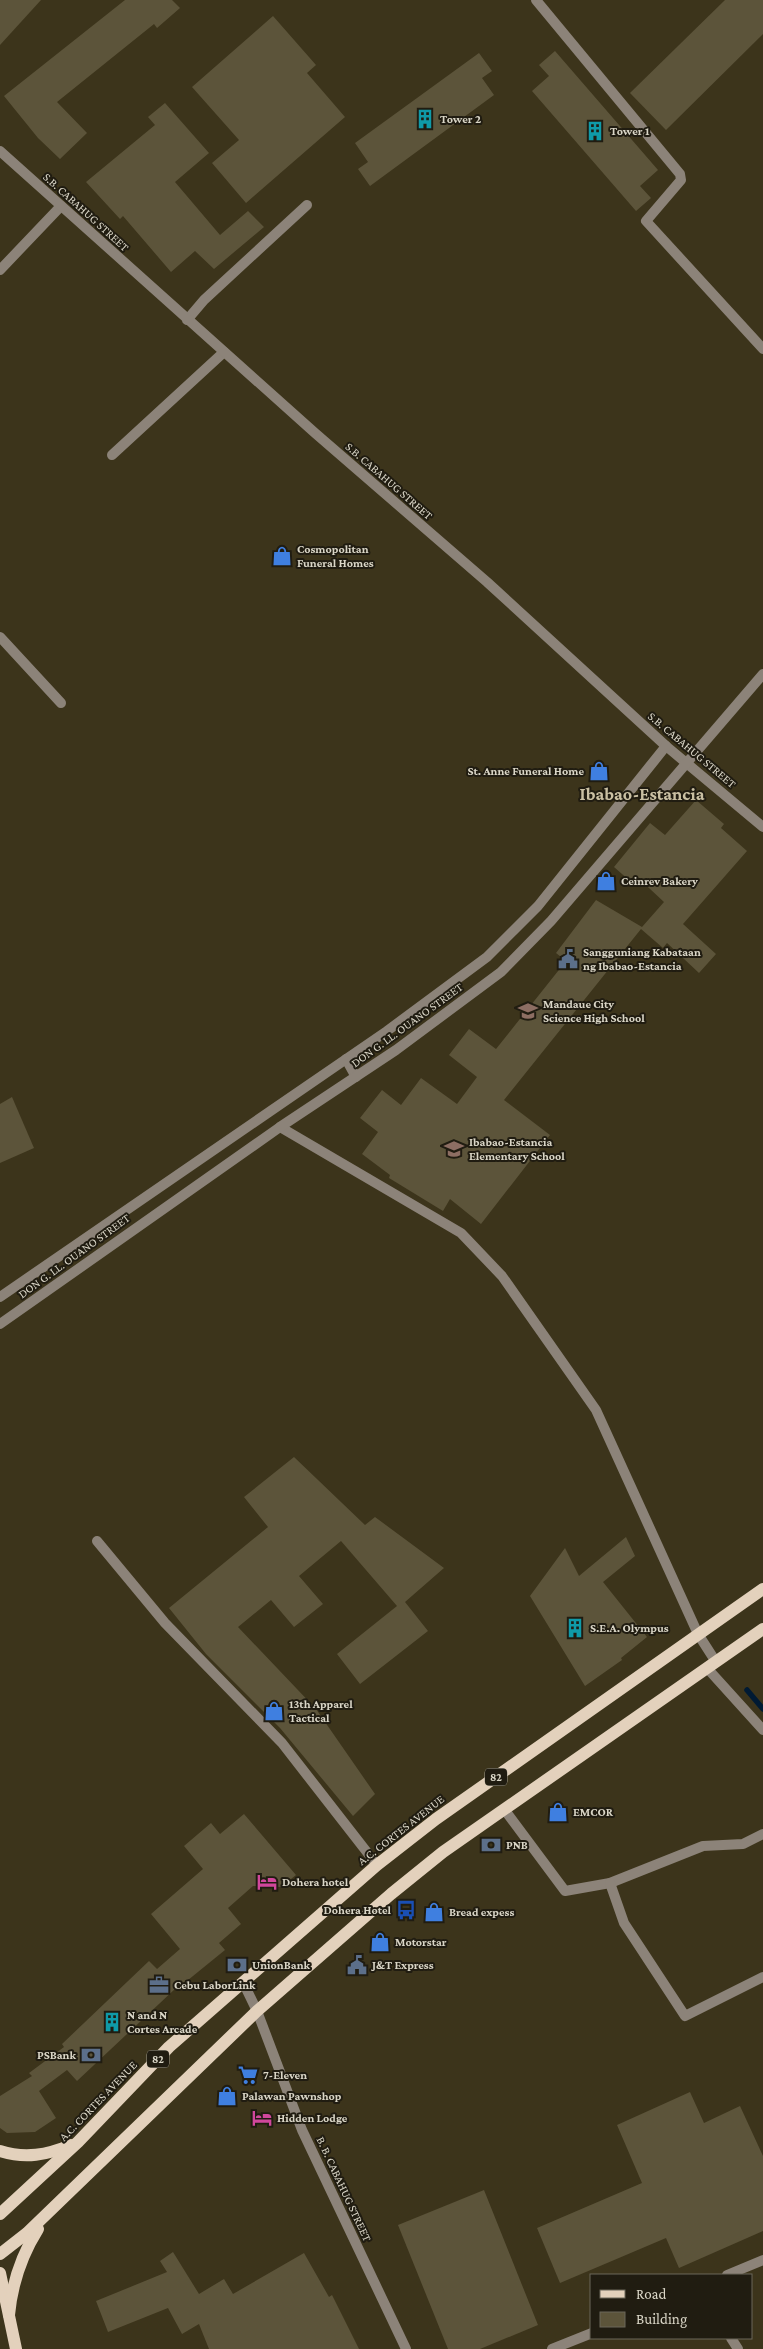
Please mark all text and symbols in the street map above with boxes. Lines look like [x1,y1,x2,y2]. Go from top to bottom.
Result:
building icon: Tower 2 [414,108,436,130]
place label: Tower 2 [440,112,481,126]
building icon: Tower 1 [584,120,606,142]
place label: Tower 1 [610,124,650,138]
street label: S.B. CABAHUG STREET [40,170,132,255]
street label: S.B. CABAHUG STREET [343,439,436,523]
place label: Cosmopolitan Funeral Homes [297,542,374,570]
shop icon: Cosmopolitan Funeral Homes [271,545,293,567]
street label: S.B. CABAHUG STREET [645,709,739,791]
shop icon: St. Anne Funeral Home [588,760,610,782]
place label: St. Anne Funeral Home [467,764,584,778]
district label: Ibabao-Estancia [580,784,705,804]
shop icon: Ceinrev Bakery [595,870,617,892]
place label: Ceinrev Bakery [621,874,698,888]
place label: Sangguniang Kabataan ng Ibabao-Estancia [583,945,701,973]
public building icon: Sangguniang Kabataan ng Ibabao-Estancia [557,948,579,970]
street label: DON G. LL. OUANO STREET [348,979,466,1070]
place label: Mandaue City Science High School [543,997,645,1025]
school or university icon: Mandaue City Science High School [517,1000,539,1022]
place label: Ibabao-Estancia Elementary School [469,1135,565,1163]
school or university icon: Ibabao-Estancia Elementary School [443,1138,465,1160]
street label: DON G. LL. OUANO STREET [15,1210,133,1301]
building icon: S.E.A. Olympus [564,1617,586,1639]
place label: S.E.A. Olympus [590,1621,669,1635]
place label: 13th Apparel Tactical [289,1697,353,1725]
shop icon: 13th Apparel Tactical [263,1700,285,1722]
road number: 82 [485,1768,507,1785]
street label: A.C. CORTES AVENUE [355,1792,447,1868]
shop icon: EMCOR [547,1801,569,1823]
place label: EMCOR [573,1805,614,1819]
bank icon: PNB [480,1834,502,1856]
place label: PNB [506,1838,528,1852]
hotel icon: Dohera hotel [256,1871,278,1893]
place label: Dohera hotel [282,1875,349,1889]
bus stop icon: Dohera Hotel [395,1899,417,1921]
shop icon: Bread expess [423,1901,445,1923]
place label: Dohera Hotel [324,1903,391,1917]
place label: Bread expess [449,1905,514,1919]
shop icon: Motorstar [369,1931,391,1953]
place label: Motorstar [395,1935,447,1949]
bank icon: UnionBank [226,1954,248,1976]
public building icon: J&T Express [346,1954,368,1976]
place label: UnionBank [252,1958,311,1972]
place label: J&T Express [370,1958,434,1972]
office icon: Cebu LaborLink [148,1974,170,1996]
place label: Cebu LaborLink [174,1978,256,1992]
place label: N and N Cortes Arcade [127,2008,198,2036]
building icon: N and N Cortes Arcade [101,2011,123,2033]
bank icon: PSBank [80,2044,102,2066]
place label: PSBank [37,2048,76,2062]
road number: 82 [147,2050,169,2068]
street label: A.C. CORTES AVENUE [56,2058,140,2144]
supermarket icon: 7-Eleven [237,2064,259,2086]
place label: 7-Eleven [263,2068,307,2082]
shop icon: Palawan Pawnshop [216,2085,238,2107]
place label: Palawan Pawnshop [242,2089,342,2103]
hotel icon: Hidden Lodge [251,2107,273,2129]
place label: Hidden Lodge [277,2111,348,2125]
street label: B. B. CABAHUG STREET [314,2134,375,2244]
legend [590,2274,753,2339]
text: Road [636,2286,667,2302]
text: Building [636,2311,687,2328]

